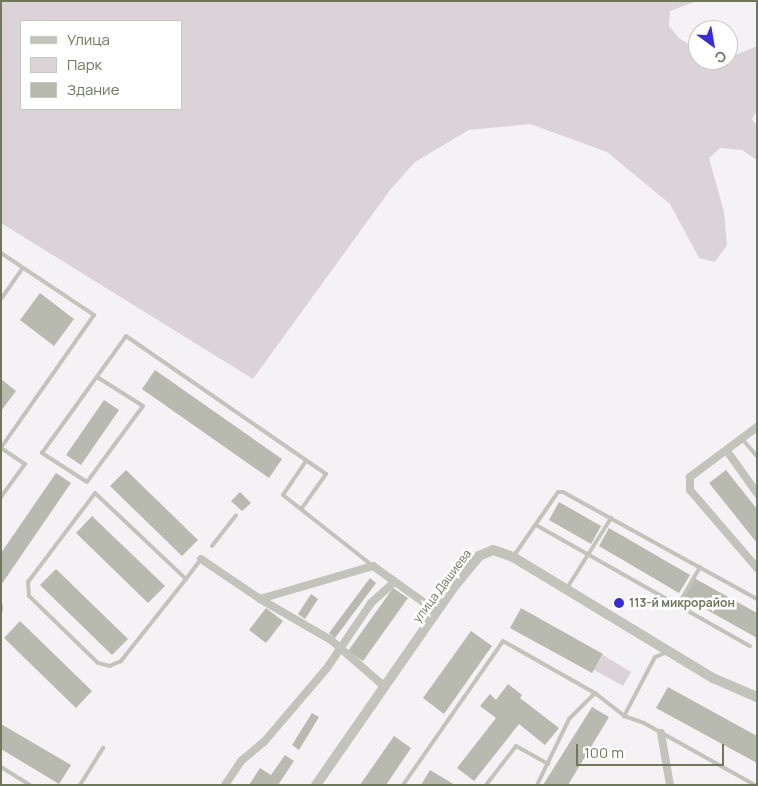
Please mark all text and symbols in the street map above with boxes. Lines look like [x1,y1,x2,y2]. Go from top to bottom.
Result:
legend [20,20,182,110]
north arrow [688,20,738,70]
text: Улица [67,29,110,50]
text: С [711,46,730,68]
text: Парк [67,54,102,75]
text: Здание [67,79,119,100]
street label: улица Дашиева [410,547,474,625]
place label: 113-й микрорайон [629,596,735,610]
marker: 113-й микрорайон [613,597,625,609]
scale bar [578,734,726,766]
text: 100 m [584,742,624,763]

